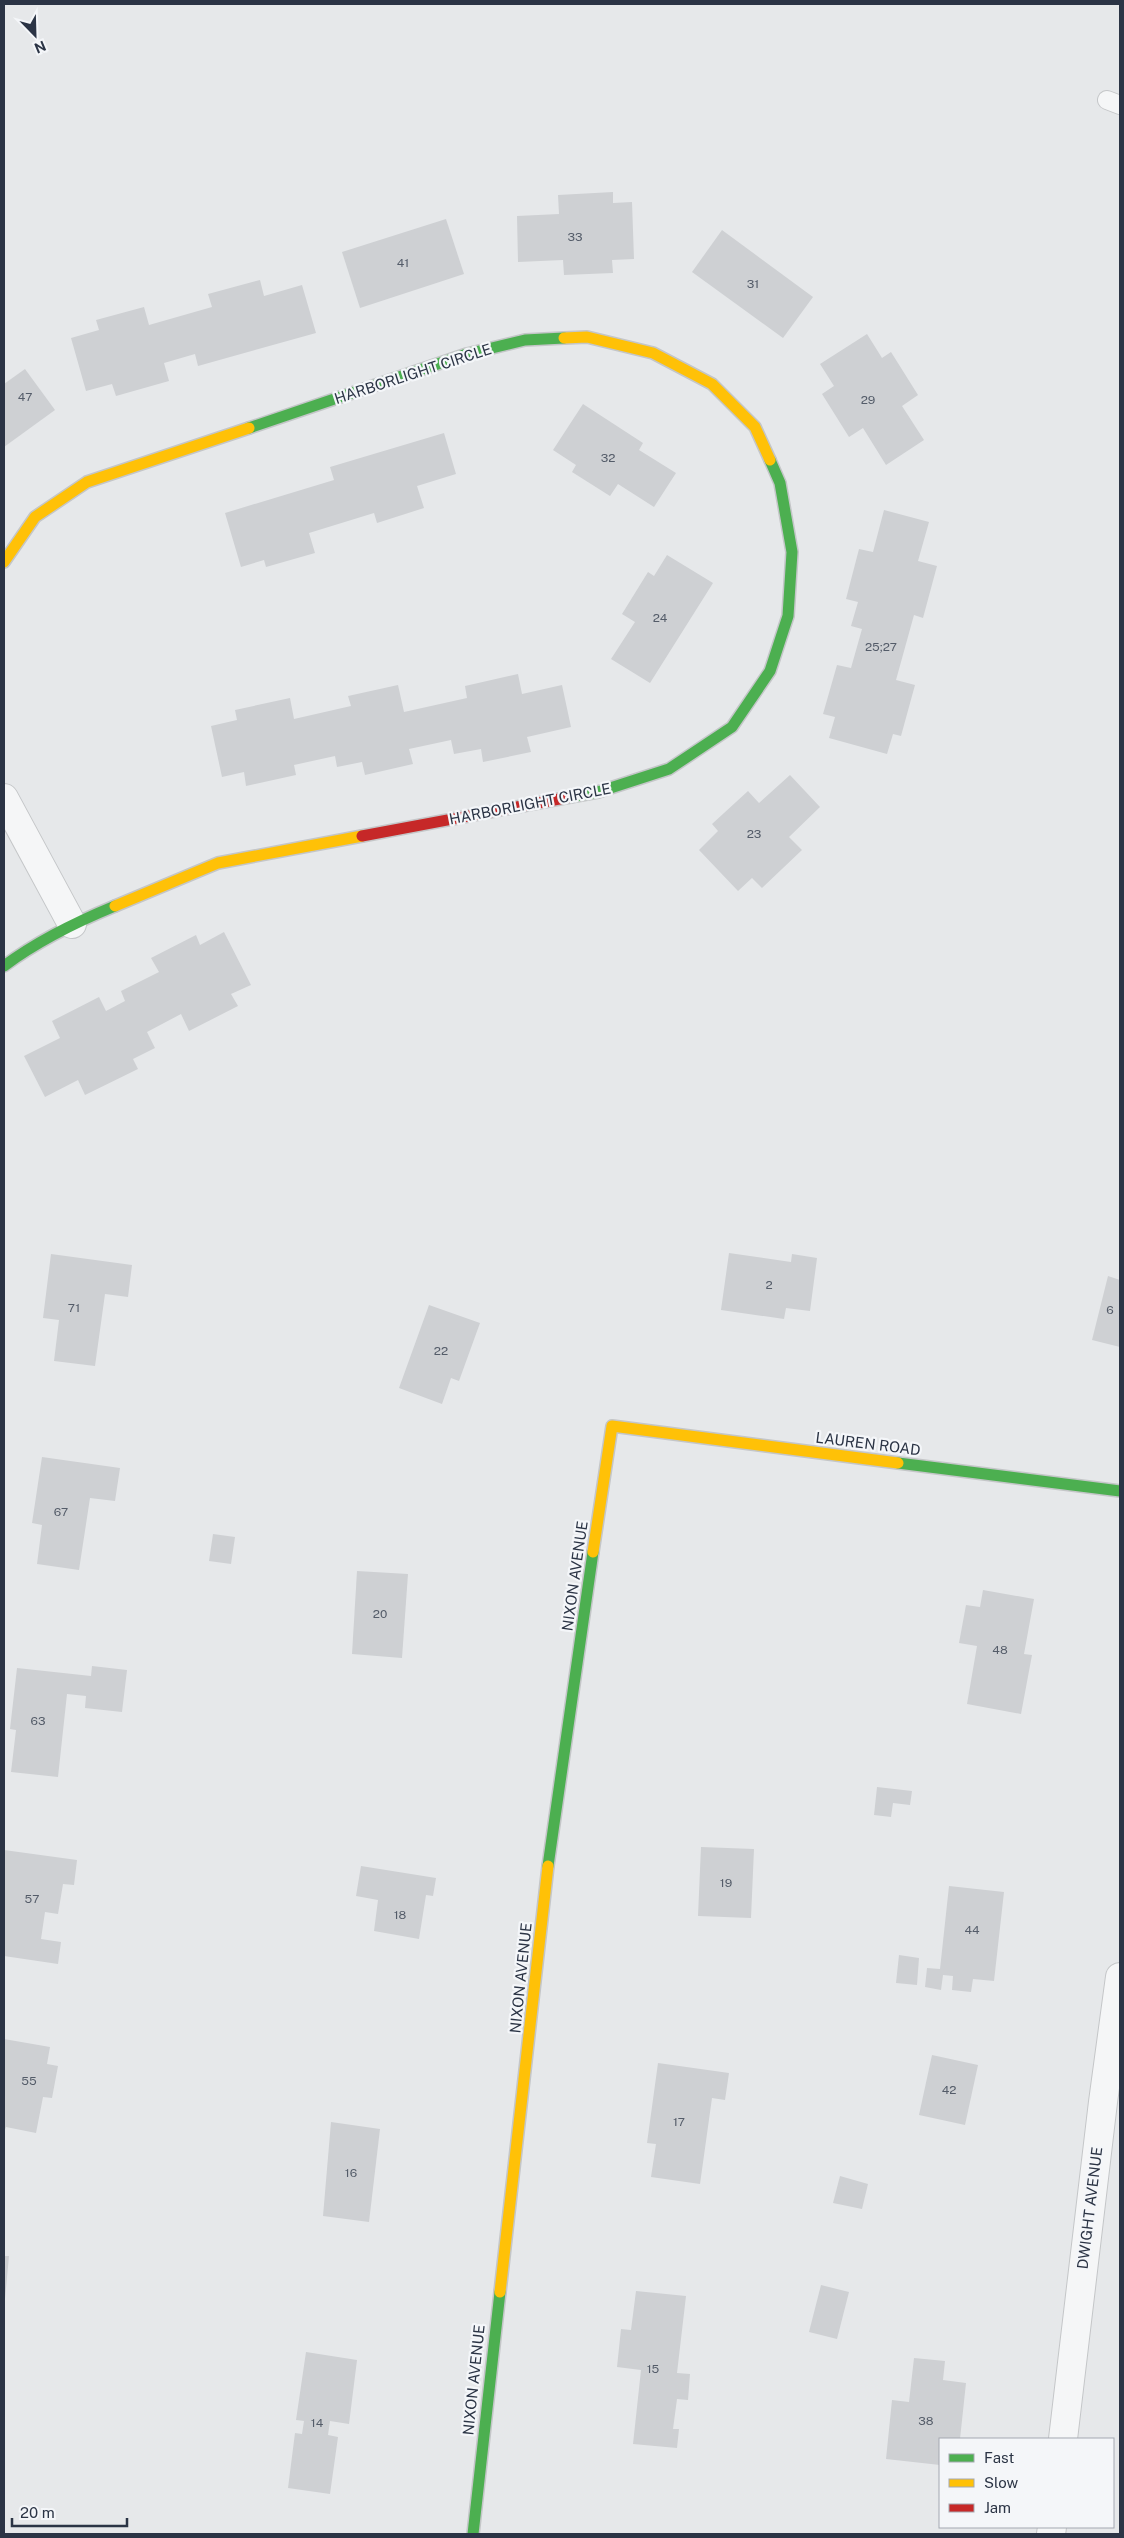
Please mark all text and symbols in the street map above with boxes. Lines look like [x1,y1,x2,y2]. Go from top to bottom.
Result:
north arrow [10,10,60,60]
text: N [32,37,48,56]
house number: 33 [567,230,583,244]
house number: 41 [397,256,409,270]
house number: 31 [747,277,759,291]
street label: HARBORLIGHT CIRCLE [332,340,494,407]
house number: 47 [18,390,32,404]
house number: 29 [861,393,875,407]
house number: 32 [601,451,615,465]
house number: 24 [653,611,668,625]
house number: 25;27 [865,640,897,654]
street label: HARBORLIGHT CIRCLE [448,779,612,828]
house number: 23 [747,827,761,841]
house number: 2 [765,1278,773,1292]
house number: 71 [68,1301,80,1315]
house number: 6 [1106,1303,1114,1317]
house number: 22 [434,1344,448,1358]
street label: LAUREN ROAD [815,1429,921,1458]
house number: 67 [54,1505,68,1519]
street label: NIXON AVENUE [558,1520,591,1632]
house number: 20 [373,1607,387,1621]
house number: 48 [992,1643,1008,1657]
house number: 63 [31,1714,45,1728]
house number: 19 [720,1876,732,1890]
house number: 57 [25,1892,39,1906]
house number: 18 [394,1908,407,1922]
street label: NIXON AVENUE [506,1922,535,2034]
house number: 44 [964,1923,980,1937]
house number: 55 [21,2074,37,2088]
house number: 42 [942,2083,956,2097]
house number: 17 [673,2115,685,2129]
street label: DWIGHT AVENUE [1074,2146,1105,2270]
house number: 16 [345,2166,357,2180]
street label: NIXON AVENUE [459,2324,488,2436]
house number: 15 [647,2362,660,2376]
house number: 38 [918,2414,934,2428]
house number: 14 [311,2416,324,2430]
legend [939,2438,1114,2528]
text: Fast [984,2449,1014,2466]
text: Slow [984,2474,1019,2491]
scale bar [12,2496,128,2528]
text: Jam [984,2499,1011,2516]
text: 20 m [20,2504,55,2521]

